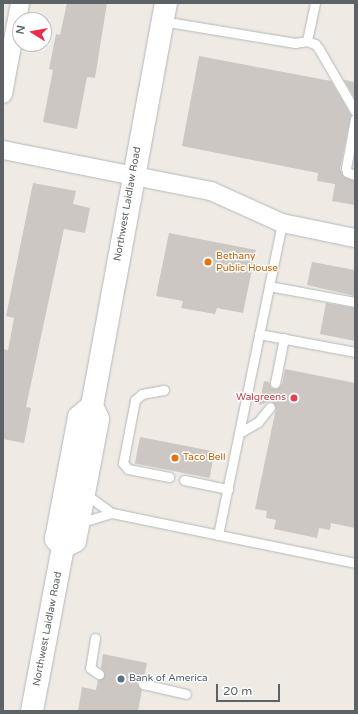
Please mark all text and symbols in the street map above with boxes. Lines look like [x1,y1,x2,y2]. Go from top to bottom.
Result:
north arrow [12,12,52,52]
text: N [13,24,28,35]
street label: Northwest Laidlaw Road [112,146,144,262]
place label: Bethany Public House [216,250,278,274]
marker: Bethany Public House [203,257,213,267]
place label: Walgreens [236,392,286,404]
marker: Walgreens [289,393,299,403]
place label: Taco Bell [183,452,225,464]
marker: Taco Bell [170,453,180,463]
street label: Northwest Laidlaw Road [31,571,65,687]
place label: Bank of America [129,673,208,685]
marker: Bank of America [116,674,126,684]
scale bar [218,676,282,702]
text: 20 m [223,684,252,698]

